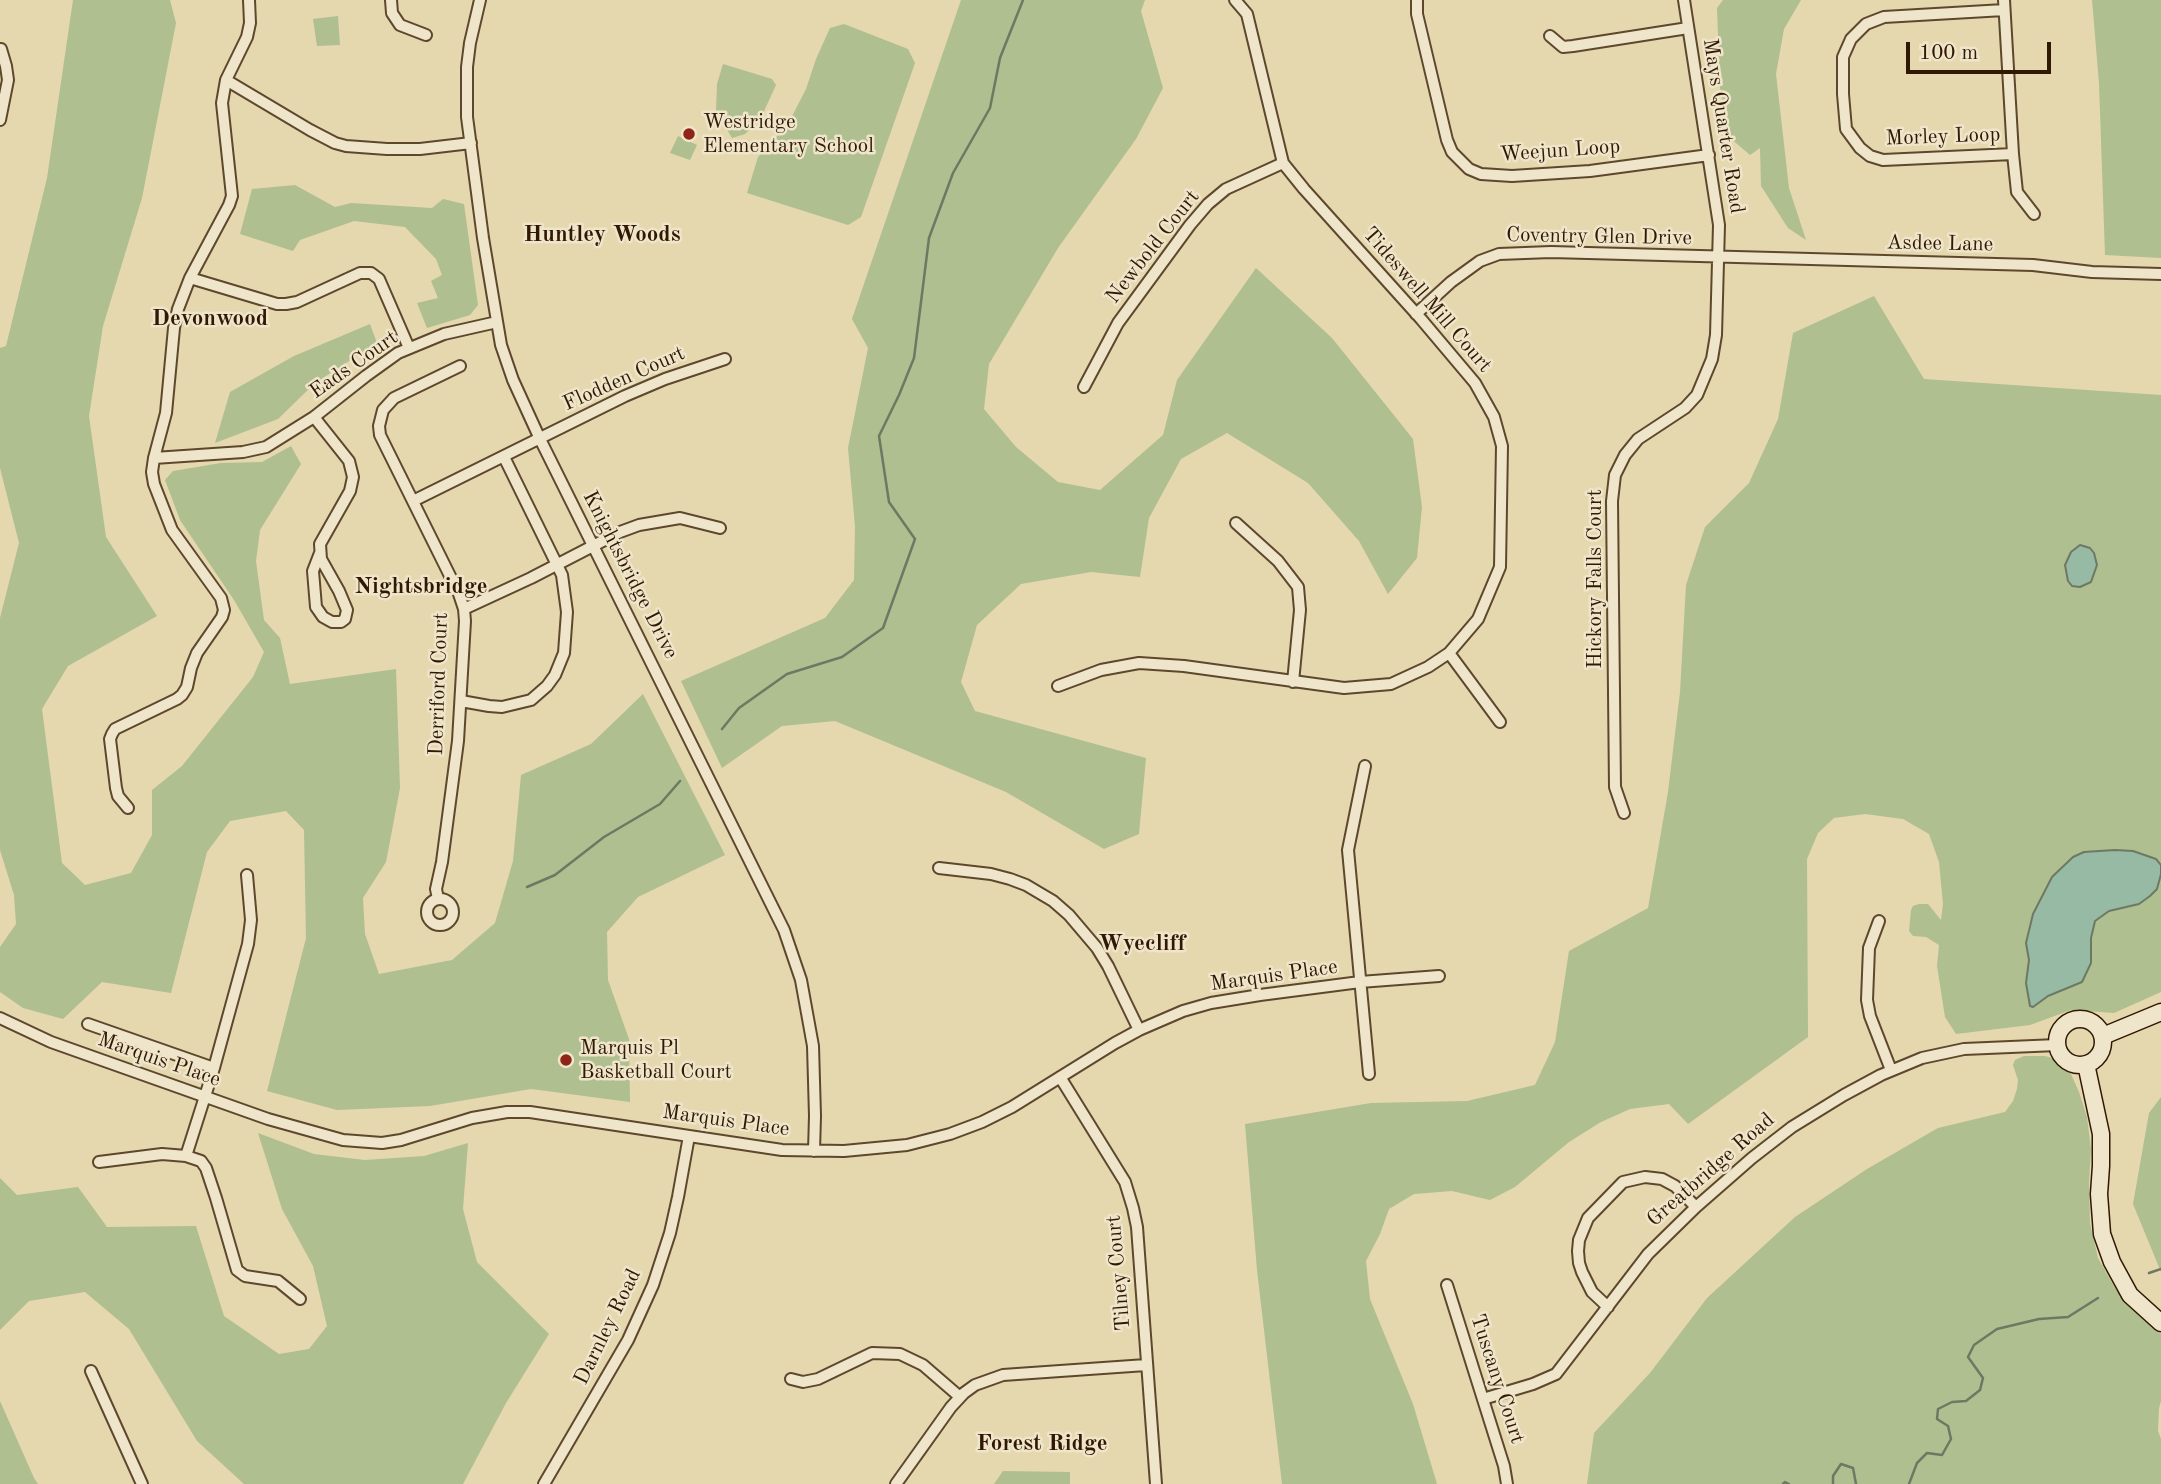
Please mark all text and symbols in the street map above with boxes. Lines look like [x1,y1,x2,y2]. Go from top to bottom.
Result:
scale bar [1909,28,2054,72]
street label: Mays Quarter Road [1697,37,1749,215]
text: 100 m [1919,43,1978,64]
place label: Westridge Elementary School [703,109,874,159]
street label: Morley Loop [1885,122,2001,152]
marker: Westridge Elementary School [681,126,697,142]
street label: Weejun Loop [1499,134,1621,168]
street label: Newbold Court [1101,185,1205,309]
district label: Huntley Woods [523,221,681,249]
street label: Tideswell Mill Court [1357,222,1497,378]
street label: Coventry Glen Drive [1506,223,1692,251]
street label: Asdee Lane [1886,230,1994,258]
district label: Devonwood [152,305,268,333]
street label: Eads Court [305,325,403,405]
street label: Flodden Court [559,341,689,417]
street label: Knightsbridge Drive [577,487,683,663]
street label: Hickory Falls Court [1582,489,1608,669]
district label: Nightsbridge [354,573,488,601]
street label: Derriford Court [424,612,454,756]
district label: Wyecliff [1098,930,1186,958]
street label: Marquis Place [1209,955,1339,997]
street label: Marquis Place [94,1027,224,1093]
place label: Marquis Pl Basketball Court [580,1035,732,1085]
marker: Marquis Pl Basketball Court [558,1052,574,1068]
street label: Marquis Place [661,1100,791,1142]
street label: Greatbridge Road [1642,1108,1780,1232]
street label: Tilney Court [1101,1214,1137,1332]
street label: Darnley Road [569,1265,647,1389]
street label: Tuscany Court [1464,1311,1530,1447]
district label: Forest Ridge [976,1430,1108,1458]

